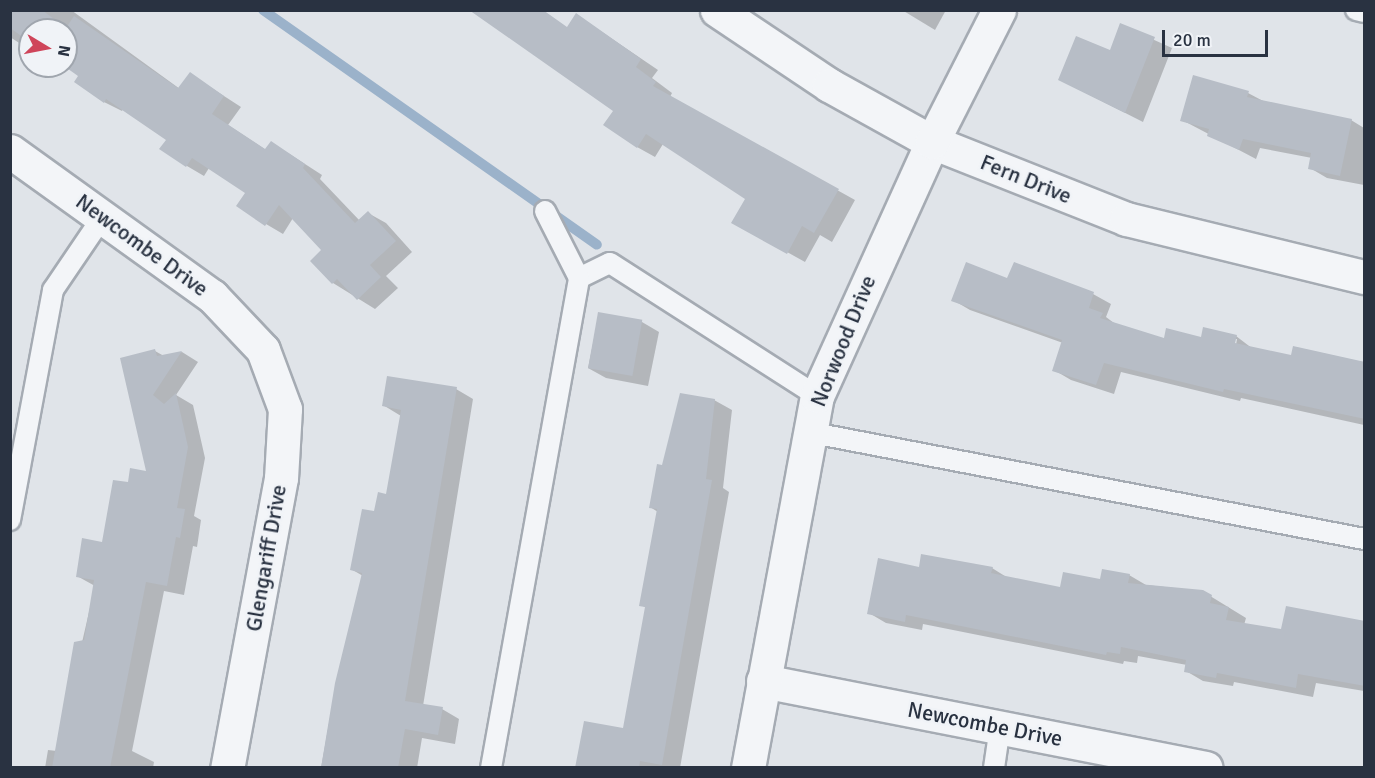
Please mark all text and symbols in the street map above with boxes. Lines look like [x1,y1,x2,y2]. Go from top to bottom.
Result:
north arrow [18,18,78,78]
scale bar [1165,18,1272,56]
text: 20 m [1173,29,1211,51]
text: N [53,44,75,58]
street label: Fern Drive [977,149,1075,209]
street label: Newcombe Drive [71,188,213,302]
street label: Norwood Drive [805,272,881,410]
street label: Glengariff Drive [240,483,292,633]
street label: Newcombe Drive [905,696,1065,752]

